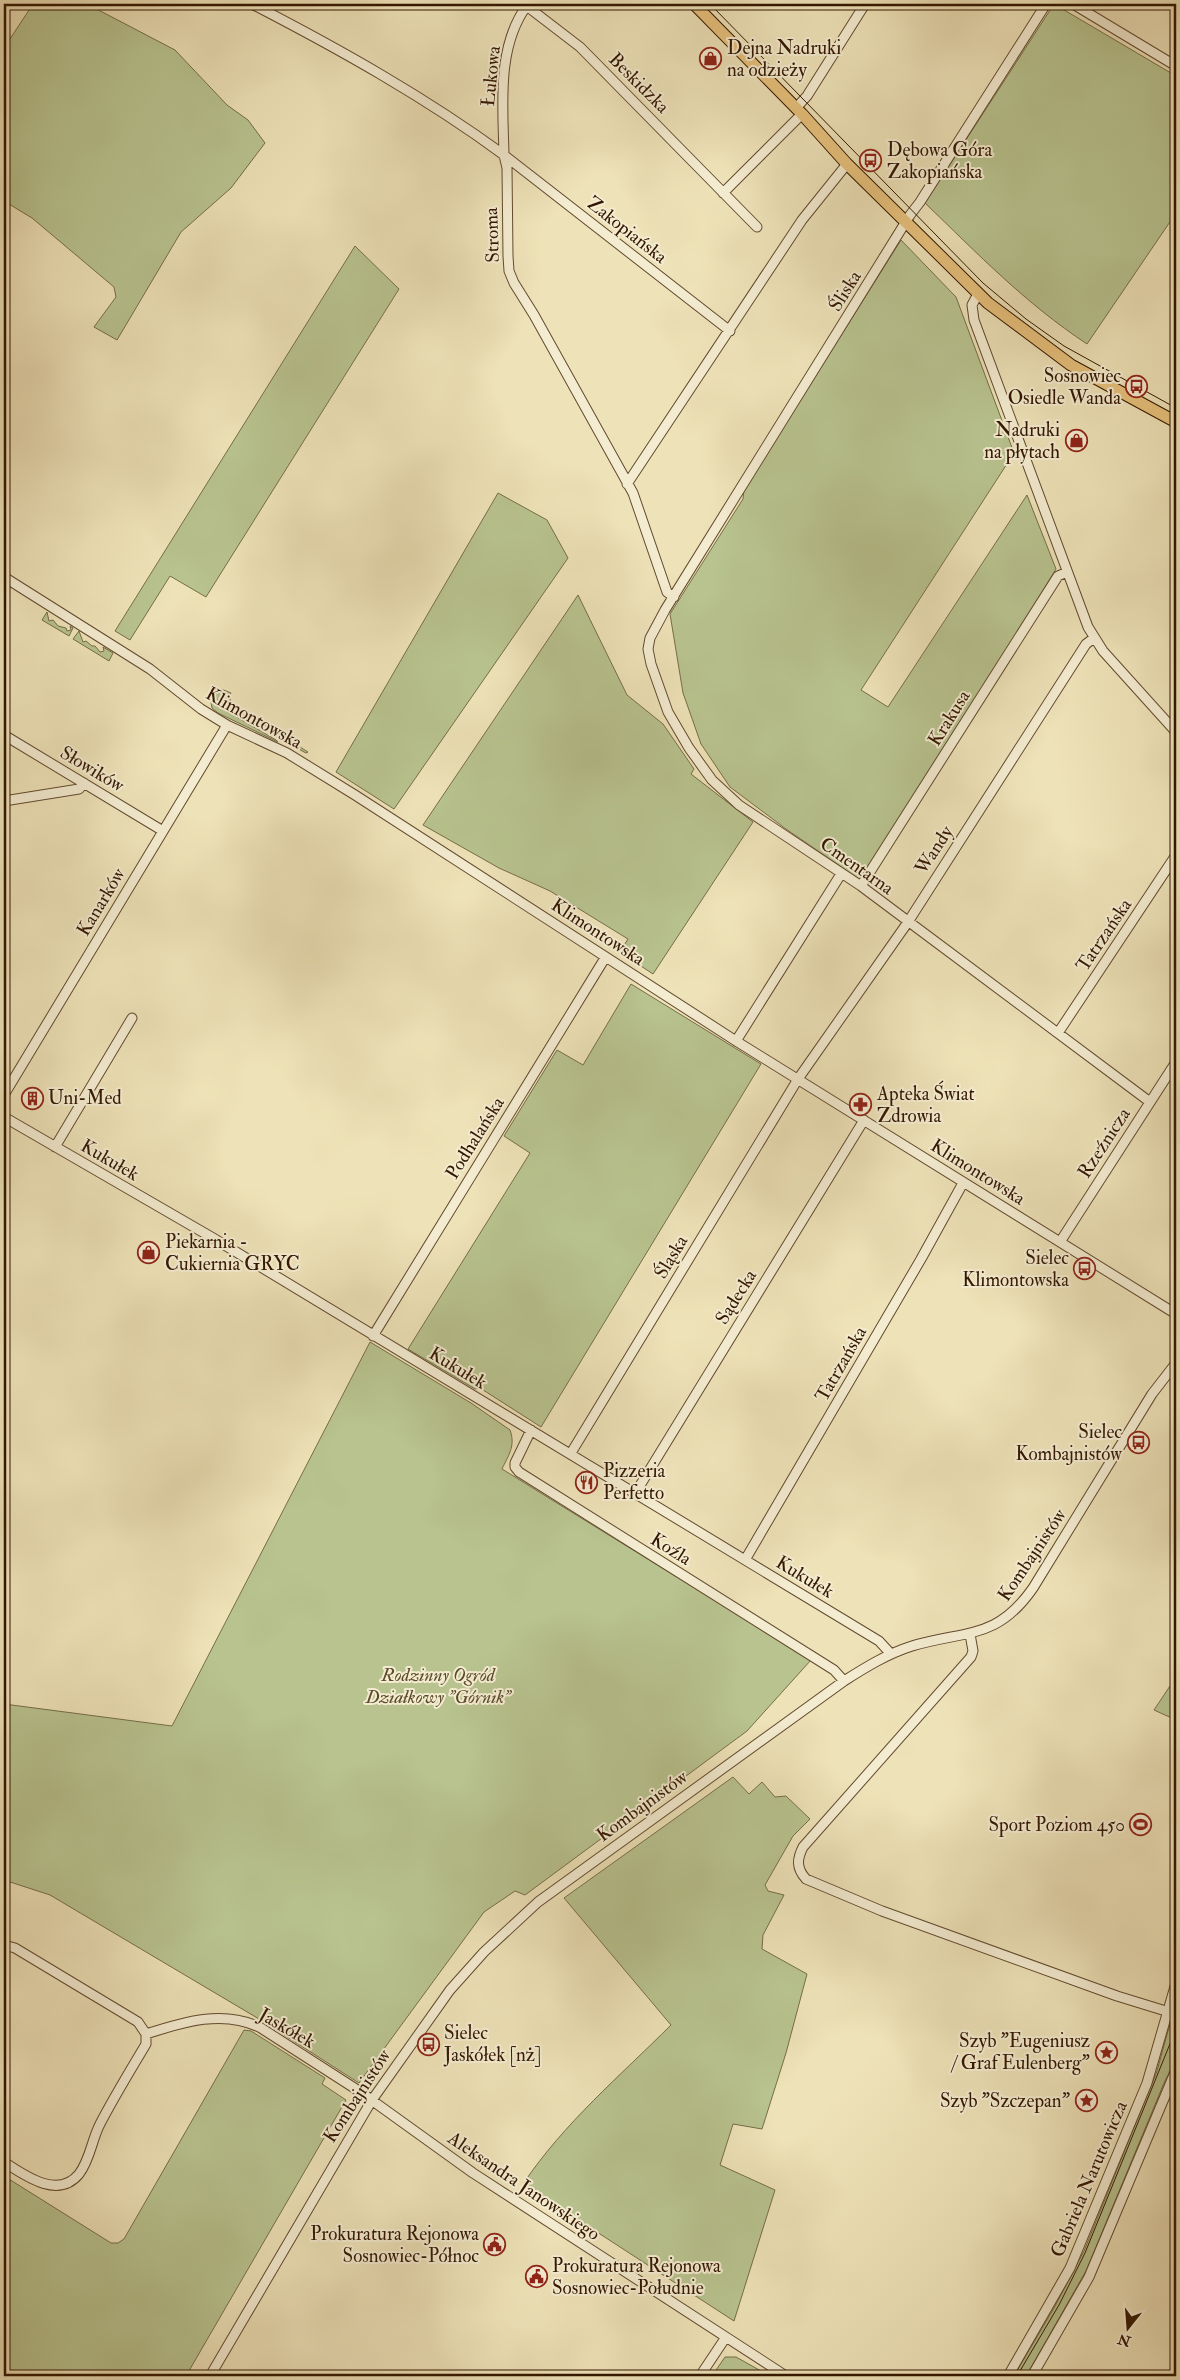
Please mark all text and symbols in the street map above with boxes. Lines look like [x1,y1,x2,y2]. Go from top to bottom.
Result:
place label: Dejna Nadruki na odzieży [727,36,841,82]
street label: Łukowa [476,44,506,108]
shop icon: Dejna Nadruki na odzieży [699,47,723,71]
street label: Beskidzka [604,48,675,119]
place label: Dębowa Góra Zakopiańska [887,138,992,185]
bus stop icon: Dębowa Góra Zakopiańska [859,149,883,173]
street label: Zakopiańska [581,191,672,270]
street label: Stroma [479,207,505,263]
street label: Śliska [822,265,867,316]
place label: Sosnowiec Osiedle Wanda [1008,364,1121,410]
bus stop icon: Sosnowiec Osiedle Wanda [1125,375,1149,399]
place label: Nadruki na płytach [984,418,1060,465]
shop icon: Nadruki na płytach [1064,429,1088,453]
street label: Klimontowska [201,682,307,754]
street label: Krakusa [923,686,976,750]
street label: Słowików [56,741,129,798]
street label: Wandy [909,821,959,880]
street label: Cmentarna [815,832,899,900]
street label: Kanarków [71,863,131,940]
street label: Klimontowska [547,893,649,971]
street label: Tatrzańska [1071,894,1137,976]
place label: Apteka Świat Zdrowia [876,1080,975,1128]
building icon: Uni-Med [20,1086,44,1110]
place label: Uni-Med [48,1086,122,1110]
street label: Podhalańska [440,1092,510,1184]
pharmacy icon: Apteka Świat Zdrowia [849,1093,873,1117]
street label: Rzeźnicza [1072,1103,1136,1183]
street label: Kukułek [77,1134,143,1186]
street label: Klimontowska [926,1134,1030,1211]
place label: Piekarnia - Cukiernia GRYC [165,1230,300,1276]
street label: Śląska [647,1230,693,1283]
shop icon: Piekarnia - Cukiernia GRYC [137,1241,161,1265]
place label: Sielec Klimontowska [962,1246,1069,1292]
bus stop icon: Sielec Klimontowska [1073,1257,1097,1281]
street label: Sądecka [710,1265,762,1329]
street label: Tatrzańska [810,1322,872,1406]
street label: Kukułek [425,1341,491,1395]
place label: Sielec Kombajnistów [1015,1420,1122,1466]
bus stop icon: Sielec Kombajnistów [1126,1431,1150,1455]
place label: Pizzeria Perfetto [603,1459,666,1505]
restaurant icon: Pizzeria Perfetto [575,1470,599,1494]
street label: Kombajnistów [992,1504,1072,1606]
street label: Koźla [646,1527,696,1571]
street label: Kukułek [772,1550,838,1604]
park label: Rodzinny Ogród Działkowy "Górnik" [365,1663,513,1709]
street label: Kombajnistów [592,1765,692,1847]
place label: Sport Poziom 450 [989,1813,1125,1838]
sports icon: Sport Poziom 450 [1129,1813,1153,1837]
street label: Jaskółek [254,2002,320,2054]
place label: Sielec Jaskółek [nż] [443,2021,542,2067]
place label: Szyb "Eugeniusz / Graf Eulenberg" [950,2029,1090,2075]
bus stop icon: Sielec Jaskółek [nż] [416,2032,440,2056]
place icon: Szyb "Eugeniusz / Graf Eulenberg" [1094,2040,1118,2064]
street label: Kombajnistów [318,2045,396,2147]
place label: Szyb "Szczepan" [940,2089,1070,2114]
place icon: Szyb "Szczepan" [1074,2089,1098,2113]
street label: Gabriela Narutowicza [1045,2097,1133,2261]
street label: Aleksandra Janowskiego [442,2126,605,2246]
place label: Prokuratura Rejonowa Sosnowiec-Północ [310,2222,479,2268]
public building icon: Prokuratura Rejonowa Sosnowiec-Północ [483,2233,507,2257]
place label: Prokuratura Rejonowa Sosnowiec-Południe [552,2254,721,2300]
public building icon: Prokuratura Rejonowa Sosnowiec-Południe [524,2265,548,2289]
north arrow [1102,2302,1152,2352]
text: N [1115,2330,1134,2350]

